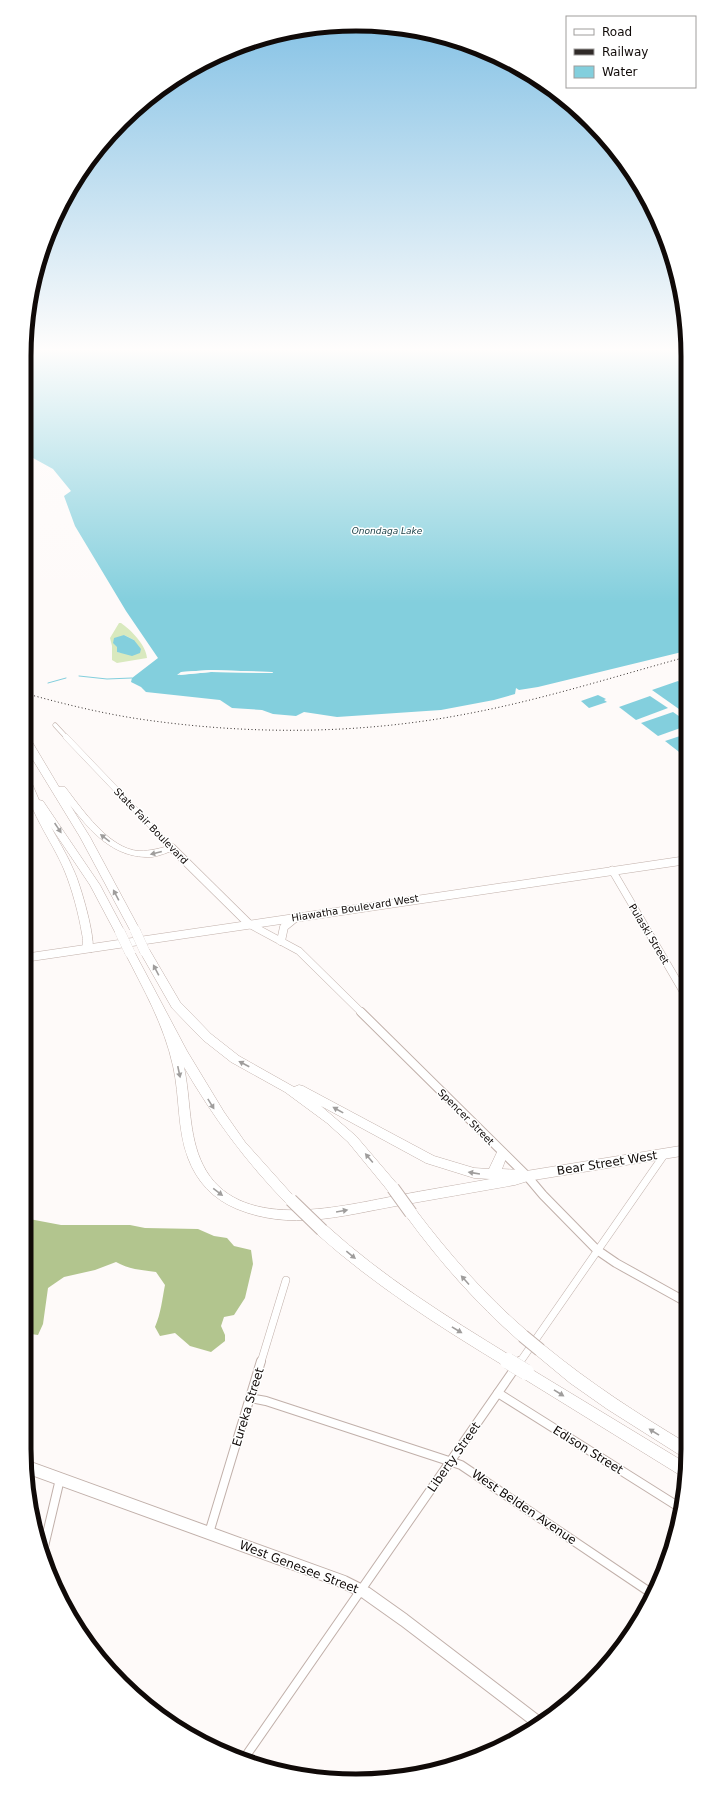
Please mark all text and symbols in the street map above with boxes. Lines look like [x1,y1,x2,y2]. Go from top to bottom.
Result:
legend [566,16,696,88]
text: Road [602,25,632,39]
text: Railway [602,45,648,59]
text: Water [602,65,638,79]
water label: Onondaga Lake [352,526,423,536]
street label: State Fair Boulevard [112,786,190,866]
one-way arrow [54,822,61,834]
one-way arrow [100,834,111,842]
one-way arrow [150,851,163,857]
one-way arrow [113,890,120,901]
street label: Hiawatha Boulevard West [291,892,419,923]
street label: Pulaski Street [627,902,671,966]
one-way arrow [153,965,159,976]
one-way arrow [238,1060,249,1067]
one-way arrow [176,1066,182,1078]
street label: Spencer Street [436,1087,496,1147]
one-way arrow [207,1099,215,1109]
one-way arrow [333,1107,344,1114]
street label: Bear Street West [556,1148,659,1178]
one-way arrow [364,1153,373,1163]
one-way arrow [468,1169,480,1175]
one-way arrow [212,1188,223,1196]
one-way arrow [336,1208,348,1214]
one-way arrow [346,1251,357,1260]
one-way arrow [460,1275,469,1285]
one-way arrow [452,1326,462,1334]
street label: Eureka Street [229,1366,267,1448]
one-way arrow [554,1389,564,1397]
street label: Liberty Street [425,1419,483,1495]
street label: Edison Street [550,1423,626,1477]
one-way arrow [649,1428,659,1436]
street label: West Belden Avenue [469,1467,579,1547]
street label: West Genesee Street [238,1538,361,1596]

